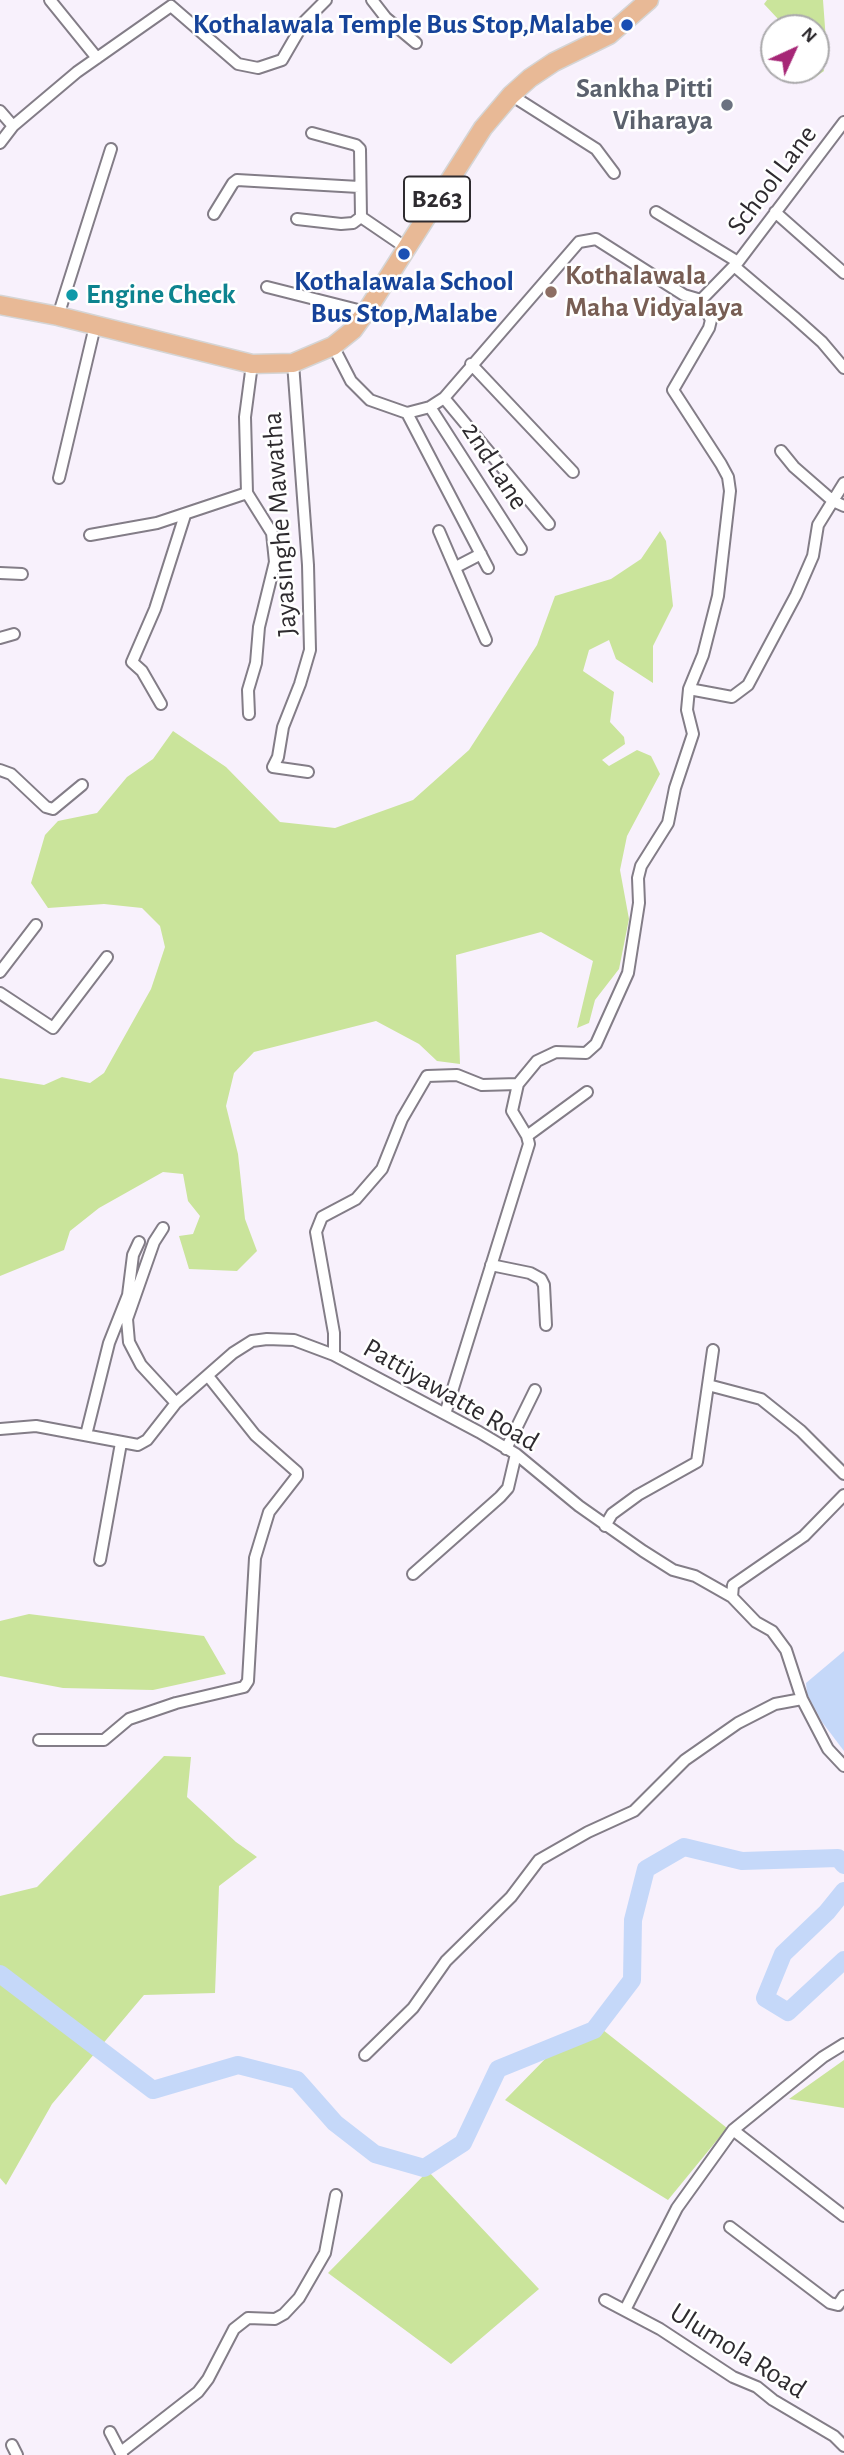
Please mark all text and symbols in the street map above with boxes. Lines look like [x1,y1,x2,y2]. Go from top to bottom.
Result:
place label: Kothalawala Temple Bus Stop,Malabe [193,8,613,42]
north arrow [760,14,830,84]
marker: Kothalawala Temple Bus Stop,Malabe [619,17,635,33]
text: N [797,24,820,47]
place label: Sankha Pitti Viharaya [576,72,713,138]
marker: Sankha Pitti Viharaya [719,97,735,113]
street label: School Lane [720,119,824,241]
road number: B263 [404,176,470,222]
marker: Kothalawala School Bus Stop,Malabe [396,246,412,262]
place label: Kothalawala Maha Vidyalaya [565,259,743,325]
place label: Kothalawala School Bus Stop,Malabe [294,265,514,331]
place label: Engine Check [86,278,236,312]
marker: Kothalawala Maha Vidyalaya [543,284,559,300]
marker: Engine Check [64,287,80,303]
street label: Jayasinghe Mawatha [255,411,305,637]
street label: 2nd Lane [454,416,536,516]
street label: Pattiyawatte Road [357,1331,545,1459]
street label: Ulumola Road [663,2296,813,2406]

